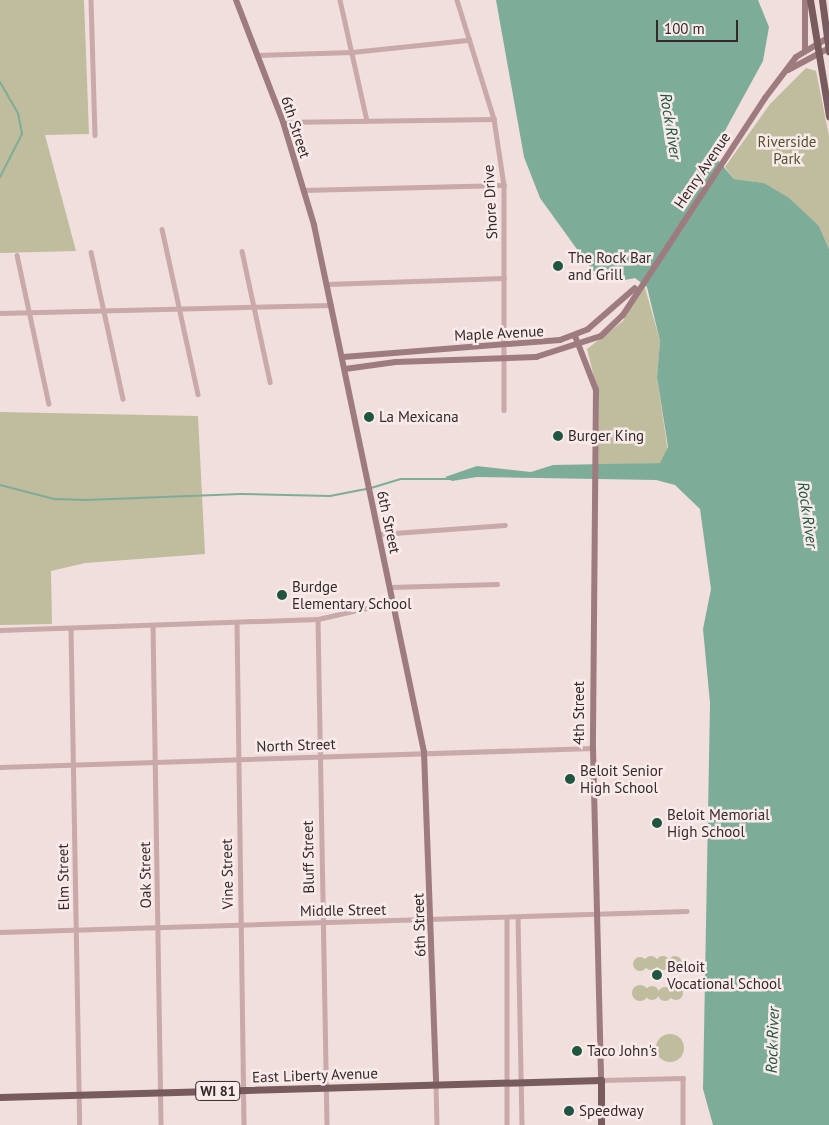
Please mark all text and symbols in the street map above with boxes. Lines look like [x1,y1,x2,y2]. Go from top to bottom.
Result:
scale bar [659,10,742,42]
text: 100 m [664,19,705,38]
water label: Rock River [656,91,686,161]
street label: 6th Street [278,94,314,160]
street label: Henry Avenue [670,128,734,212]
park label: Riverside Park [758,132,816,167]
street label: Shore Drive [479,164,501,240]
place label: The Rock Bar and Grill [568,248,652,283]
marker: The Rock Bar and Grill [552,260,564,272]
street label: Maple Avenue [453,322,545,344]
place label: La Mexicana [379,408,459,426]
marker: La Mexicana [363,411,375,423]
place label: Burger King [568,427,644,445]
marker: Burger King [552,430,564,442]
water label: Rock River [794,480,822,550]
street label: 6th Street [374,489,404,555]
place label: Burdge Elementary School [292,577,412,612]
marker: Burdge Elementary School [276,589,288,601]
street label: 4th Street [570,681,588,745]
street label: North Street [256,735,336,755]
place label: Beloit Senior High School [580,761,663,796]
marker: Beloit Senior High School [564,773,576,785]
place label: Beloit Memorial High School [667,805,770,840]
marker: Beloit Memorial High School [651,817,663,829]
street label: Bluff Street [298,820,318,894]
street label: Vine Street [217,839,237,909]
street label: Oak Street [135,841,155,909]
street label: Elm Street [53,843,73,911]
street label: 6th Street [409,893,429,957]
street label: Middle Street [300,900,386,920]
place label: Beloit Vocational School [667,957,781,992]
marker: Beloit Vocational School [651,969,663,981]
water label: Rock River [761,1006,783,1074]
place label: Taco John's [587,1042,657,1060]
marker: Taco John's [571,1045,583,1057]
street label: East Liberty Avenue [251,1064,379,1086]
road number: WI 81 [194,1080,242,1102]
place label: Speedway [579,1102,644,1120]
marker: Speedway [563,1105,575,1117]

